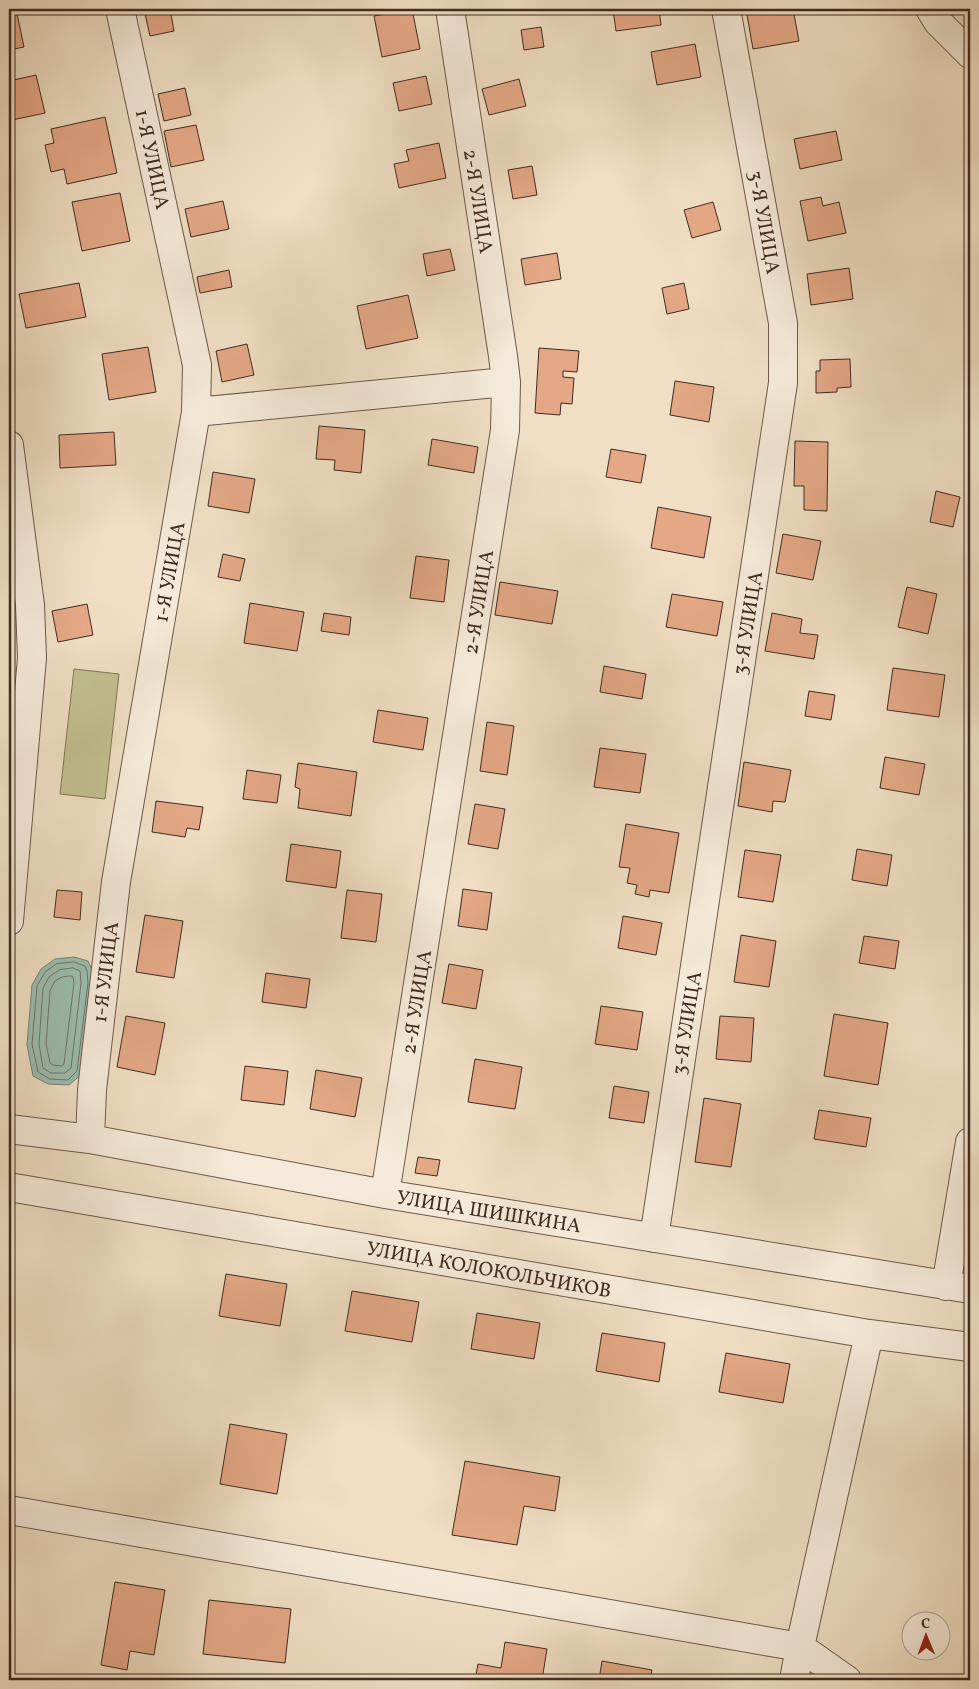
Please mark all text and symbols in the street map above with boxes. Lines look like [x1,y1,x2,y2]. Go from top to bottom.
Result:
street label: 1-Я УЛИЦА [127,107,175,212]
street label: 2-Я УЛИЦА [455,147,499,255]
street label: 3-Я УЛИЦА [740,168,786,276]
street label: 1-Я УЛИЦА [148,520,194,625]
street label: 2-Я УЛИЦА [458,548,502,656]
street label: 3-Я УЛИЦА [727,569,771,677]
street label: 1-Я УЛИЦА [87,920,127,1024]
street label: 2-Я УЛИЦА [396,948,440,1056]
street label: 3-Я УЛИЦА [666,969,710,1077]
street label: УЛИЦА ШИШКИНА [394,1185,583,1241]
street label: УЛИЦА КОЛОКОЛЬЧИКОВ [364,1236,613,1306]
north arrow [902,1612,952,1662]
text: С [921,1615,930,1634]

